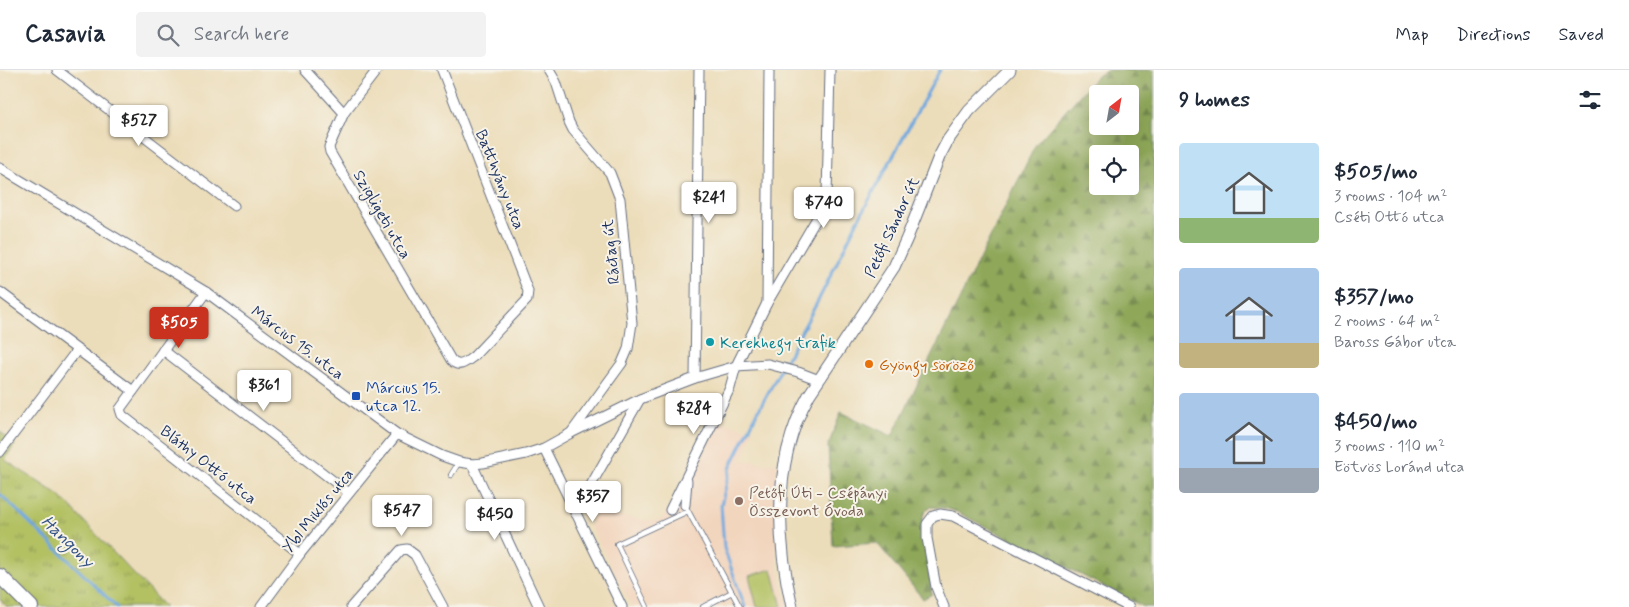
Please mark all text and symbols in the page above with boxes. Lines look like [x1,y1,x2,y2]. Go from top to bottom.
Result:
search box [136,12,486,57]
text: Casavia [25,19,106,50]
icon: search [154,21,182,49]
text: Search here [194,22,289,47]
text: Map [1396,23,1429,47]
text: Directions [1457,23,1531,47]
text: Saved [1559,23,1604,47]
north arrow [1089,85,1139,135]
map controls [1089,85,1139,195]
text: 9 homes [1179,86,1250,114]
icon: filters [1576,86,1604,114]
pin: $527 [109,104,169,147]
text: $527 [121,110,157,131]
street label: Batthyány utca [470,127,529,233]
button: locate [1089,145,1139,195]
text: $505/mo [1334,158,1418,186]
icon: home [1219,163,1279,223]
street label: Szigligeti utca [347,167,416,264]
street label: Petőfi Sándor út [860,173,925,281]
pin: $241 [679,182,739,224]
pin: $740 [794,186,854,229]
text: 3 rooms · 104 m² [1334,186,1447,207]
text: $241 [692,187,726,208]
text: $740 [805,192,843,213]
text: Cséti Ottó utca [1334,207,1444,228]
street label: Ráctag út [598,218,625,285]
text: $357/mo [1334,283,1414,311]
icon: home [1219,288,1279,348]
street label: Március 15. utca [246,301,348,385]
pin: $505 [149,306,209,349]
text: 2 rooms · 64 m² [1334,311,1440,332]
text: $505 [160,312,198,333]
text: Baross Gábor utca [1334,332,1456,353]
place label: Kerekhegy trafik [720,333,836,355]
marker: Kerekhegy trafik [704,336,716,348]
place label: Gyöngy söröző [879,355,974,377]
marker: Gyöngy söröző [863,358,875,370]
pin: $361 [234,370,294,412]
text: $361 [248,375,280,396]
place label: Március 15. utca 12. [366,378,441,417]
marker: Március 15. utca 12. [350,390,362,402]
pin: $284 [664,392,724,435]
text: $284 [676,398,712,419]
text: $450/mo [1334,408,1417,436]
icon: home [1219,413,1279,473]
street label: Bláthy Ottó utca [155,421,261,510]
text: 3 rooms · 110 m² [1334,436,1445,457]
text: Eötvös Loránd utca [1334,457,1464,478]
street label: Ybl Miklós utca [278,464,359,557]
pin: $357 [563,480,623,523]
place label: Petőfi Úti - Csépányi Összevont Óvoda [749,483,887,522]
text: $357 [576,486,610,507]
pin: $547 [372,494,432,537]
marker: Petőfi Úti - Csépányi Összevont Óvoda [733,495,745,507]
pin: $450 [465,498,525,541]
text: $547 [383,500,421,521]
text: $450 [477,504,513,525]
water label: Hangony [34,510,100,576]

